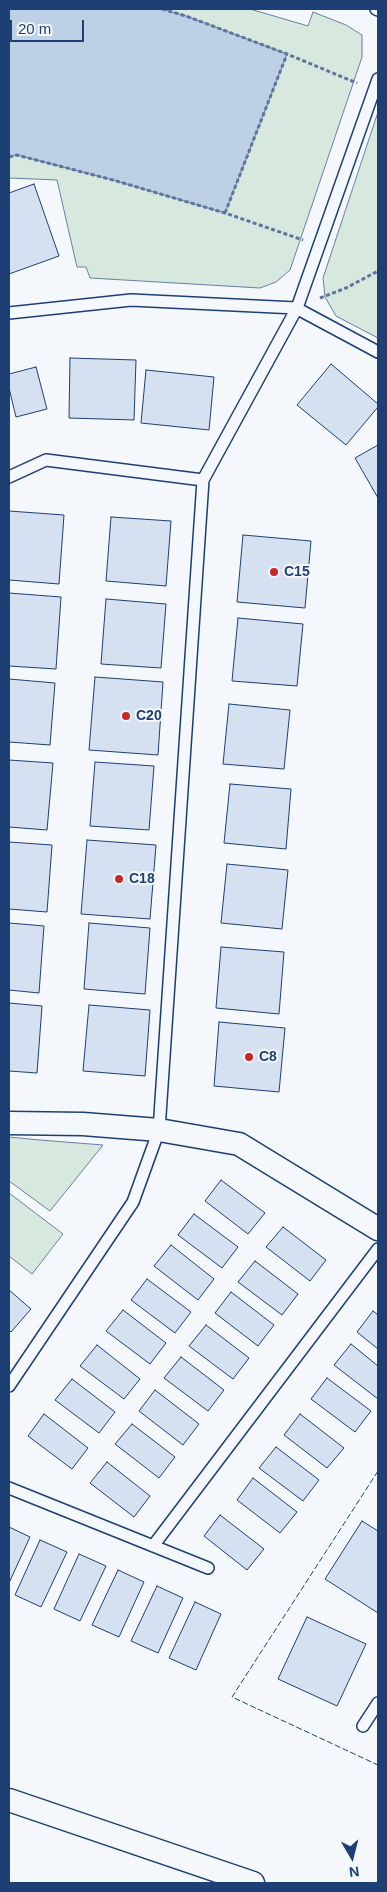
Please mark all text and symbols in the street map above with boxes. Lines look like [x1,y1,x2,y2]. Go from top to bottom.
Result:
scale bar [12,10,86,42]
text: 20 m [18,20,51,37]
place label: C15 [284,564,310,580]
marker: C15 [268,566,280,578]
place label: C20 [136,708,162,724]
marker: C20 [120,710,132,722]
place label: C18 [129,871,155,887]
marker: C18 [113,873,125,885]
place label: C8 [259,1049,277,1065]
marker: C8 [243,1051,255,1063]
north arrow [327,1832,377,1882]
text: N [348,1863,360,1880]

